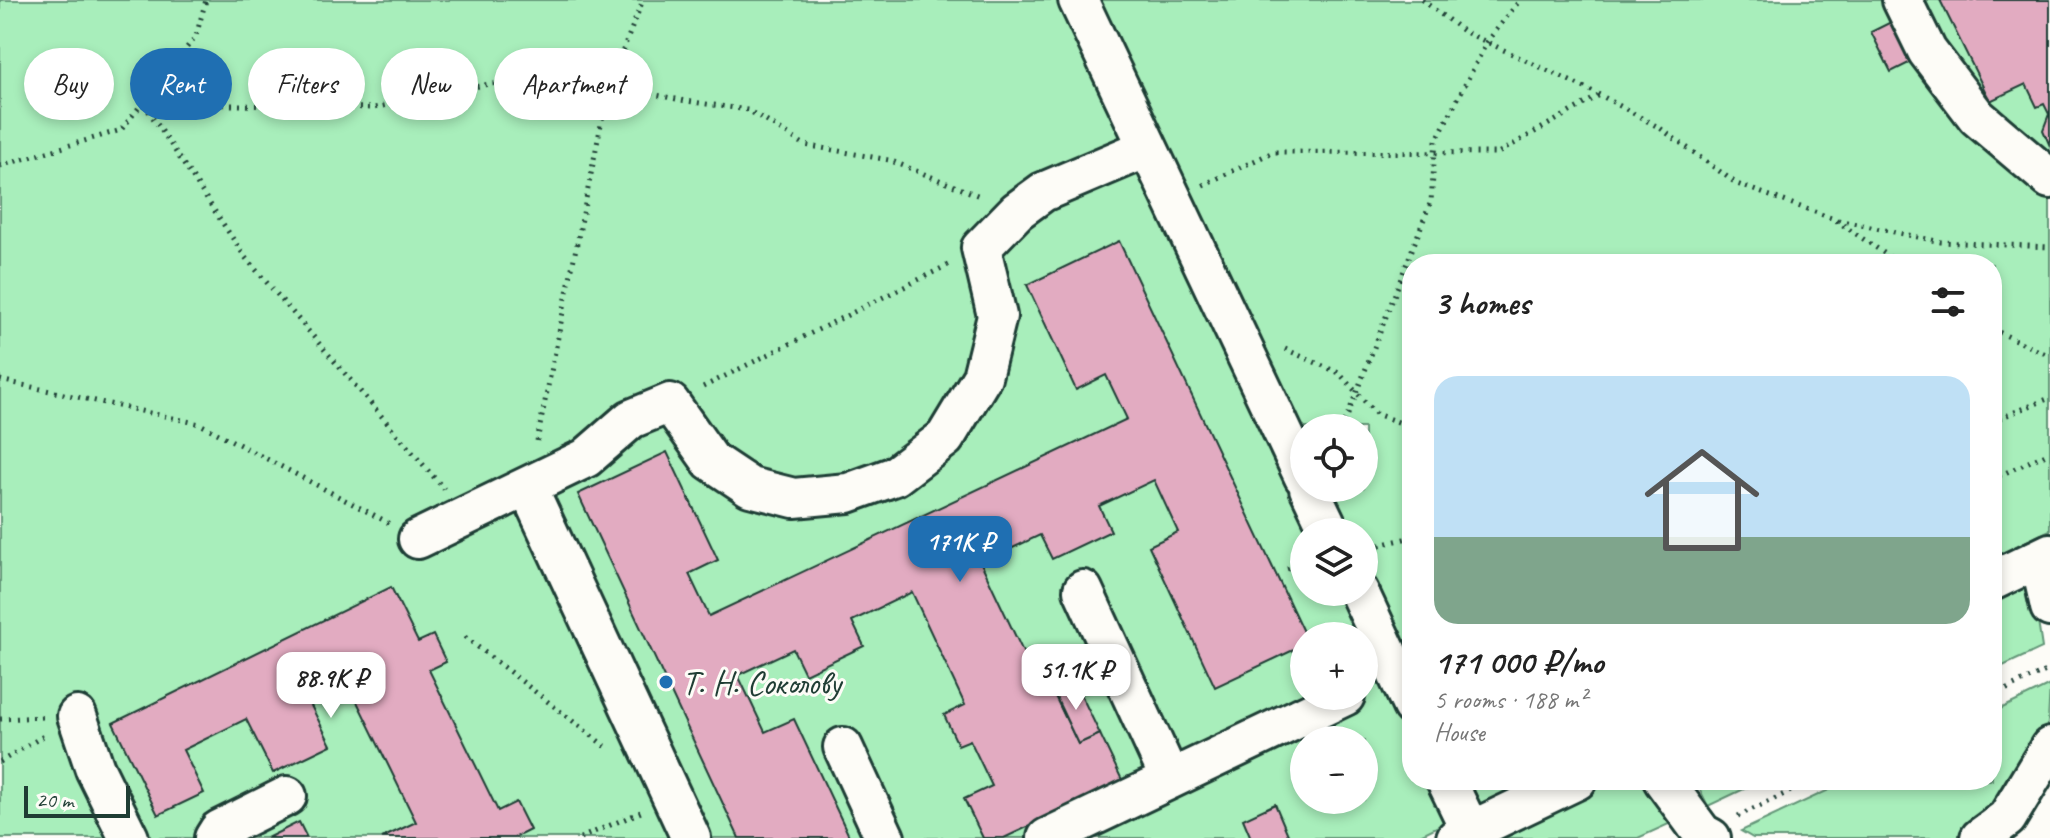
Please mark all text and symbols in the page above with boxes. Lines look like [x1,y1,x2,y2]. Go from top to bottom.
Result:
chip: Buy [24,48,114,120]
chip: Rent [130,48,232,120]
chip: Filters [248,48,365,120]
chip: New [381,48,478,120]
chip: Apartment [494,48,653,120]
icon: filters [1926,280,1970,324]
text: 3 homes [1434,281,1530,324]
map controls [1290,414,1378,814]
button: locate [1290,414,1378,502]
icon: home [1630,428,1774,572]
pin: 171K ₽ [895,516,1025,584]
button: layers [1290,518,1378,606]
text: 171K ₽ [926,525,994,558]
button: + [1290,622,1378,710]
text: 171 000 ₽/mo [1434,640,1603,683]
pin: 51.1K ₽ [1002,644,1150,712]
pin: 88.9K ₽ [257,652,405,720]
text: 51.1K ₽ [1040,653,1112,686]
text: 88.9K ₽ [295,661,367,694]
place label: Т. Н. Соколову [682,661,843,704]
marker: Т. Н. Соколову [657,673,675,691]
text: 5 rooms · 188 m² [1434,683,1586,716]
text: House [1434,716,1485,749]
button: − [1290,726,1378,814]
scale bar [24,782,130,818]
text: 20 m [36,786,73,814]

